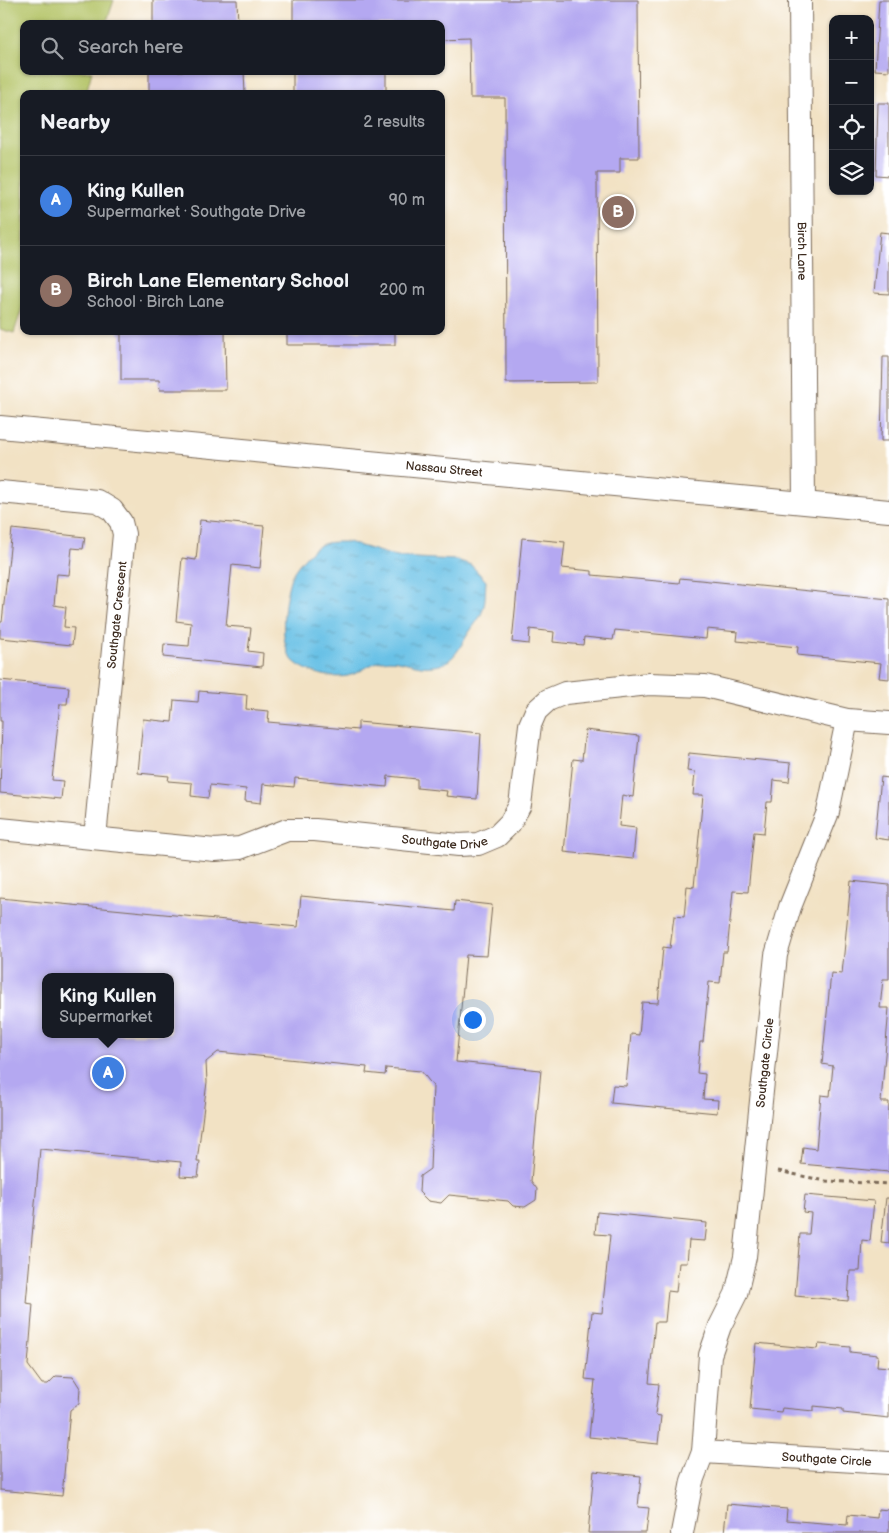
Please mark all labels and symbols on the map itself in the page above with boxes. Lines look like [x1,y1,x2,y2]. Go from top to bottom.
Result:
pin: B [602,193,634,231]
street label: Birch Lane [794,222,809,280]
street label: Nassau Street [405,458,483,481]
street label: Southgate Crescent [104,560,131,670]
street label: Southgate Drive [401,832,490,853]
your location [460,1007,486,1033]
street label: Southgate Circle [753,1017,777,1108]
pin: A [92,1054,124,1092]
street label: Southgate Circle [781,1450,872,1470]

